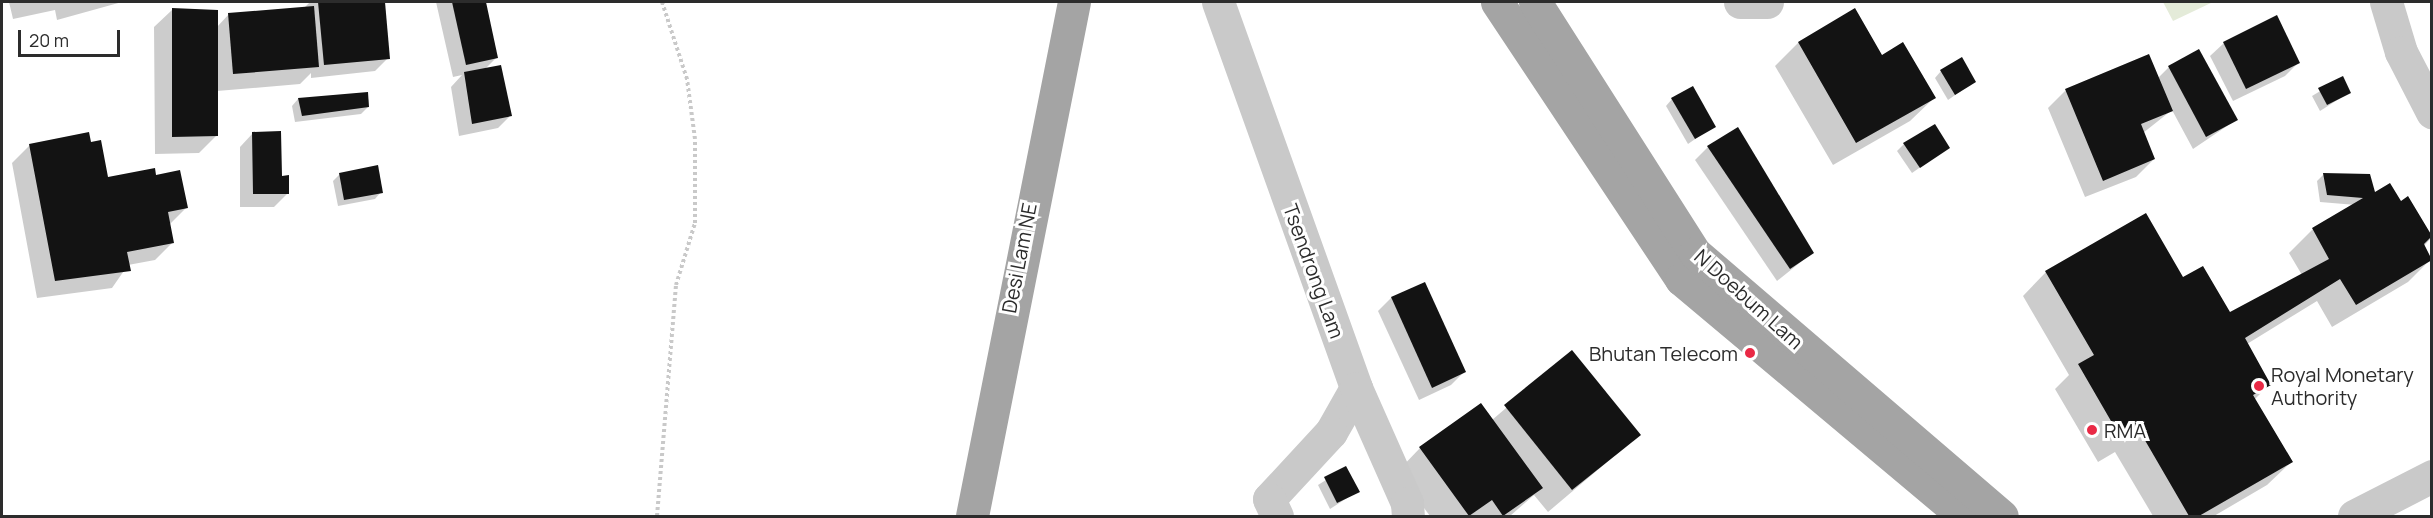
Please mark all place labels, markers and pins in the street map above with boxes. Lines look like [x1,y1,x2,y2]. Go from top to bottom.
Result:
place label: Bhutan Telecom [1589,341,1738,365]
marker: Bhutan Telecom [1743,346,1757,360]
place label: Royal Monetary Authority [2271,362,2414,409]
marker: Royal Monetary Authority [2252,379,2266,393]
place label: RMA [2104,418,2146,442]
marker: RMA [2085,423,2099,437]

